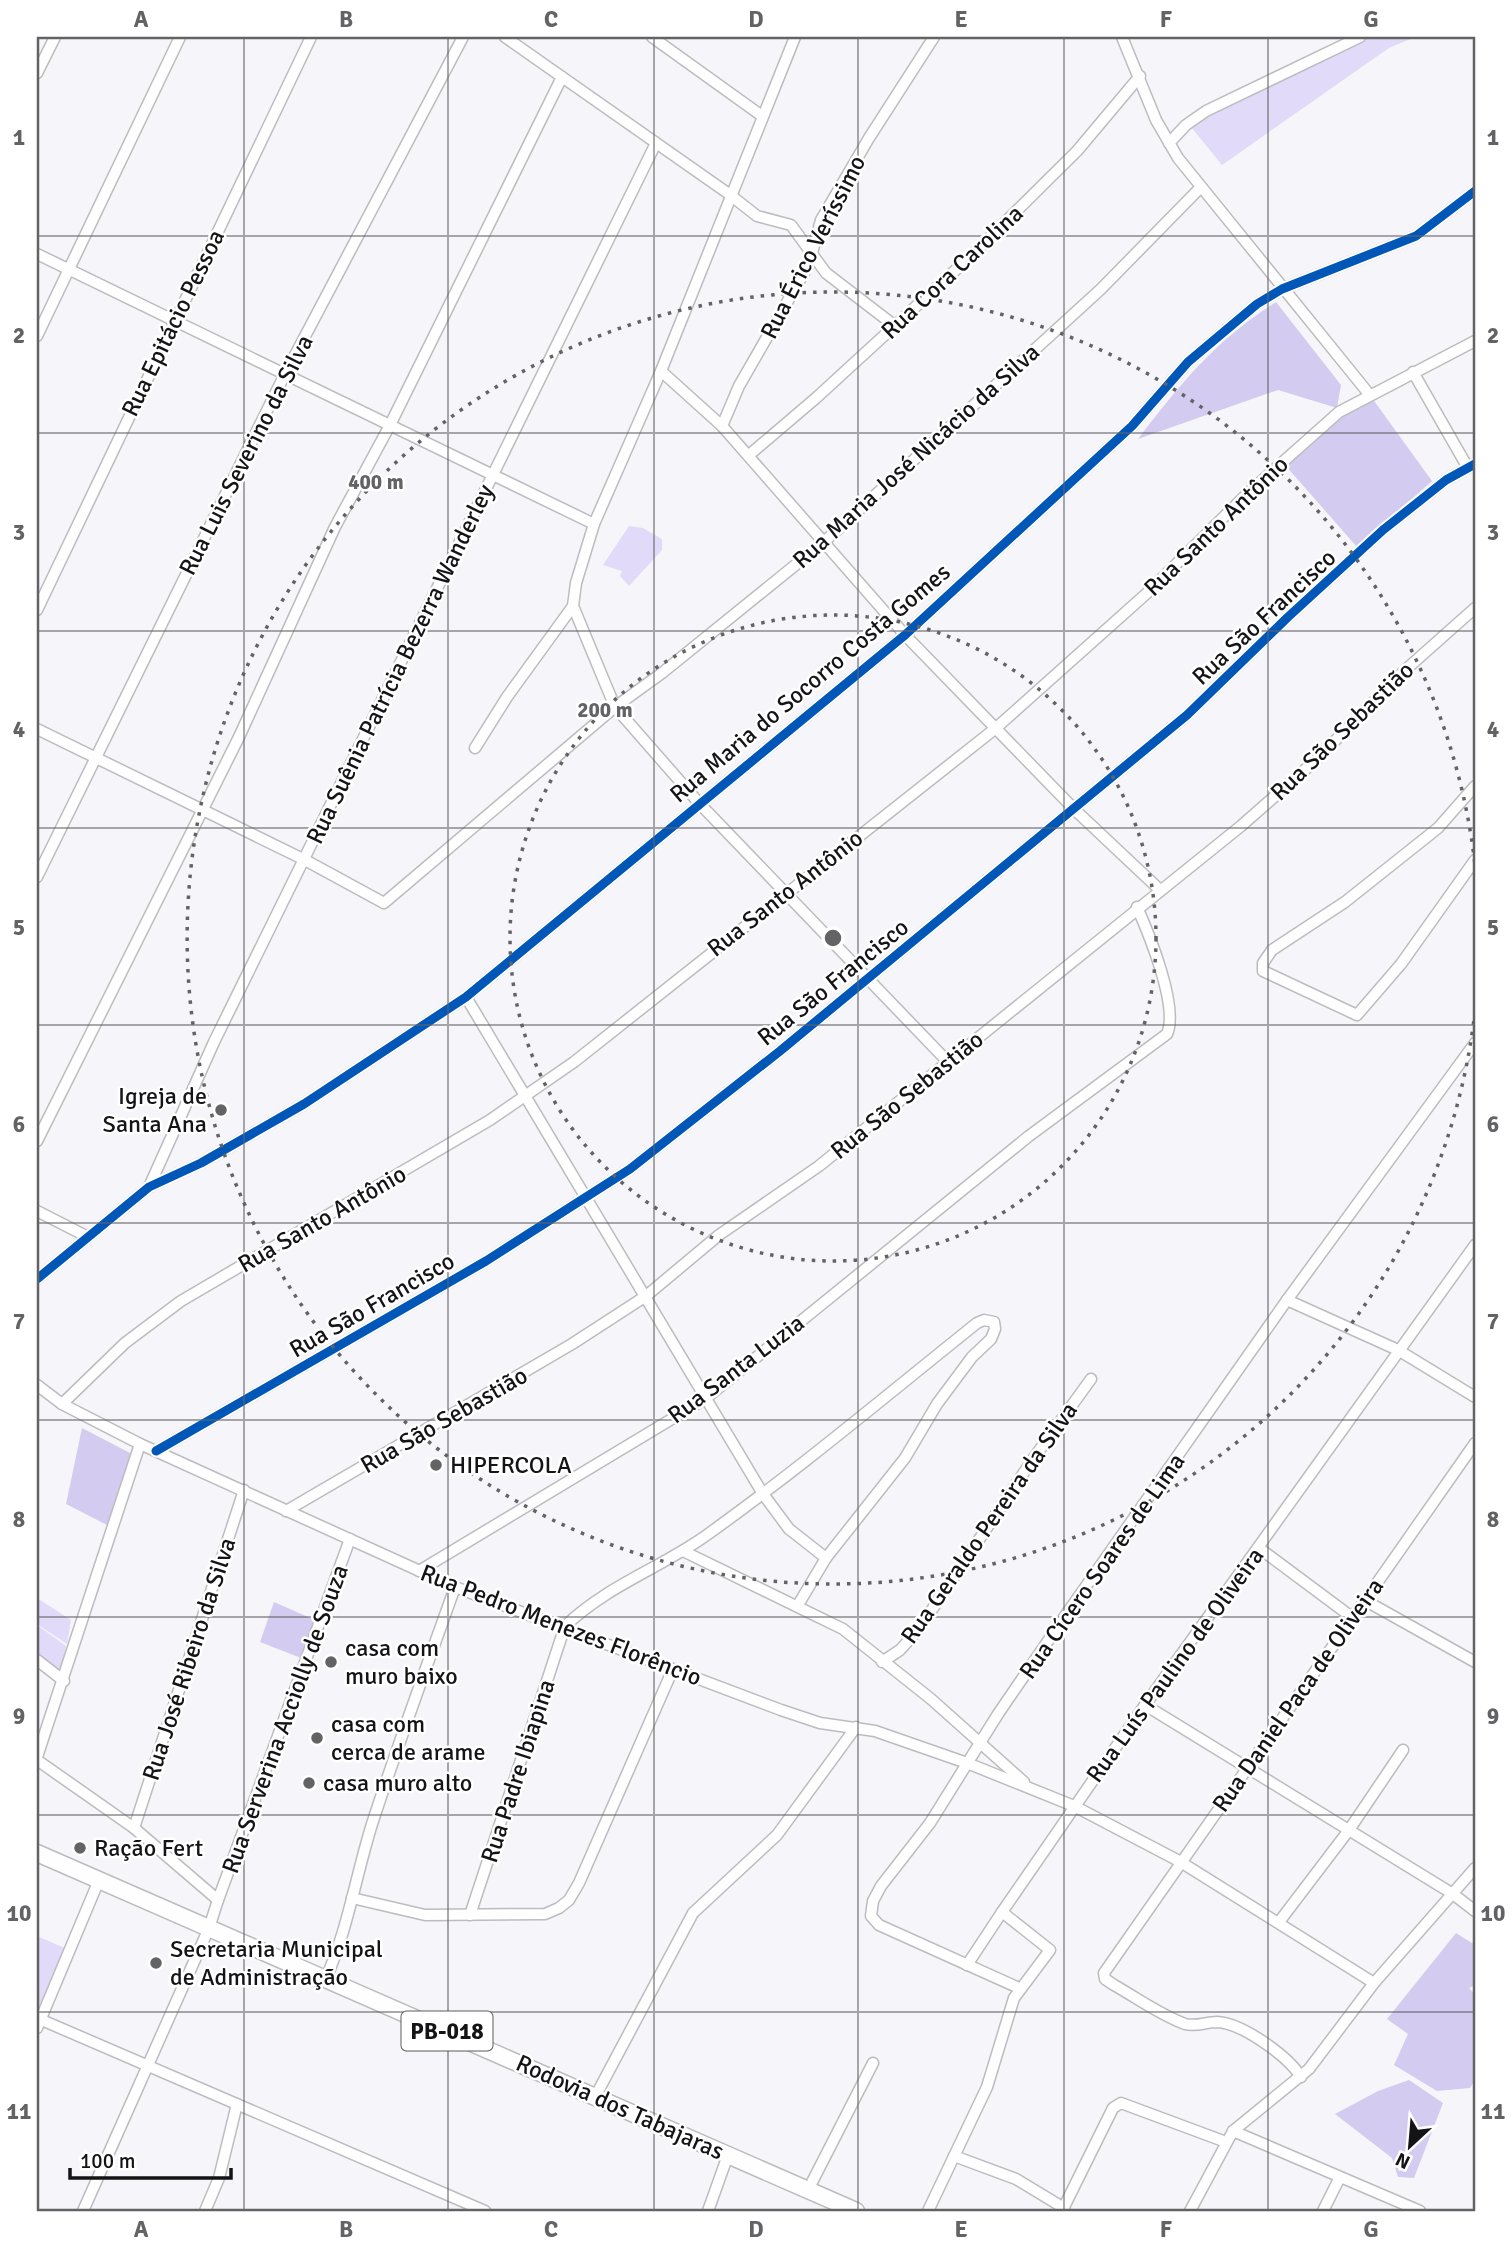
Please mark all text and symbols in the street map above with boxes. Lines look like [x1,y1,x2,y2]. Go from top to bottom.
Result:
text: A [134,5,149,34]
text: B [339,5,353,34]
text: C [544,5,558,34]
text: D [748,5,764,34]
text: E [954,5,968,34]
text: F [1160,5,1172,34]
text: G [1363,5,1379,34]
text: 1 [13,123,25,152]
text: 1 [1487,123,1499,152]
street label: Rua Érico Veríssimo [754,150,872,344]
street label: Rua Cora Carolina [875,198,1029,346]
street label: Rua Epitácio Pessoa [115,225,231,421]
text: 2 [13,321,25,350]
text: 2 [1487,321,1499,350]
street label: Rua Luis Severino da Silva [172,330,320,580]
street label: Rua Maria José Nicácio da Silva [786,337,1046,575]
street label: Rua Santo Antônio [1137,449,1295,603]
text: 400 m [348,469,404,495]
street label: Rua Suênia Patrícia Bezerra Wanderley [300,479,500,849]
text: 3 [13,518,25,547]
text: 3 [1487,518,1499,547]
street label: Rua São Francisco [1186,543,1342,691]
street label: Rua Maria do Socorro Costa Gomes [664,557,956,809]
street label: Rua São Sebastião [1264,655,1420,807]
text: 200 m [577,697,633,723]
text: 4 [13,715,25,744]
text: 4 [1487,715,1499,744]
street label: Rua Santo Antônio [701,823,869,963]
street label: Rua São Francisco [751,912,915,1052]
text: 5 [13,913,25,942]
text: 5 [1487,913,1499,942]
centre of rings [821,926,845,950]
street label: Rua São Sebastião [825,1024,989,1166]
place label: Igreja de Santa Ana [103,1081,207,1139]
marker: Igreja de Santa Ana [213,1102,229,1118]
text: 6 [13,1110,25,1139]
text: 6 [1487,1110,1499,1139]
street label: Rua Santo Antônio [232,1159,412,1279]
street label: Rua São Francisco [284,1246,460,1364]
text: 7 [13,1307,25,1336]
text: 7 [1487,1307,1499,1336]
street label: Rua Santa Luzia [662,1308,810,1430]
street label: Rua São Sebastião [355,1360,533,1480]
street label: Rua Geraldo Pereira da Silva [894,1396,1084,1650]
street label: Rua Cícero Soares de Lima [1013,1447,1191,1685]
place label: HIPERCOLA [450,1450,572,1480]
marker: HIPERCOLA [428,1457,444,1473]
text: 8 [13,1505,25,1534]
text: 8 [1487,1505,1499,1534]
street label: Rua José Ribeiro da Silva [136,1534,242,1784]
street label: Rua Luís Paulino de Oliveira [1080,1542,1270,1788]
street label: Rua Pedro Menezes Florêncio [416,1557,706,1693]
street label: Rua Serverina Acciolly de Souza [215,1561,355,1877]
street label: Rua Daniel Paca de Oliveira [1206,1572,1390,1818]
place label: casa com muro baixo [345,1633,458,1691]
marker: casa com muro baixo [323,1654,339,1670]
street label: Rua Padre Ibiapina [474,1676,562,1866]
text: 9 [13,1702,25,1731]
text: 9 [1487,1702,1499,1731]
place label: casa com cerca de arame [331,1709,485,1767]
marker: casa com cerca de arame [309,1730,325,1746]
place label: casa muro alto [323,1768,472,1798]
marker: casa muro alto [301,1775,317,1791]
place label: Ração Fert [94,1833,203,1863]
marker: Ração Fert [72,1840,88,1856]
text: 10 [7,1899,31,1928]
text: 10 [1481,1899,1505,1928]
place label: Secretaria Municipal de Administração [170,1934,383,1992]
marker: Secretaria Municipal de Administração [148,1955,164,1971]
road number: PB-018 [402,2012,492,2050]
street label: Rodovia dos Tabajaras [511,2048,729,2166]
text: 11 [7,2097,31,2126]
text: 11 [1481,2097,1505,2126]
north arrow [1376,2112,1446,2182]
scale bar [70,2136,231,2180]
text: N [1392,2147,1414,2174]
text: 100 m [80,2148,135,2174]
text: A [134,2215,149,2244]
text: B [339,2215,353,2244]
text: C [544,2215,558,2244]
text: D [748,2215,764,2244]
text: E [954,2215,968,2244]
text: F [1160,2215,1172,2244]
text: G [1363,2215,1379,2244]

